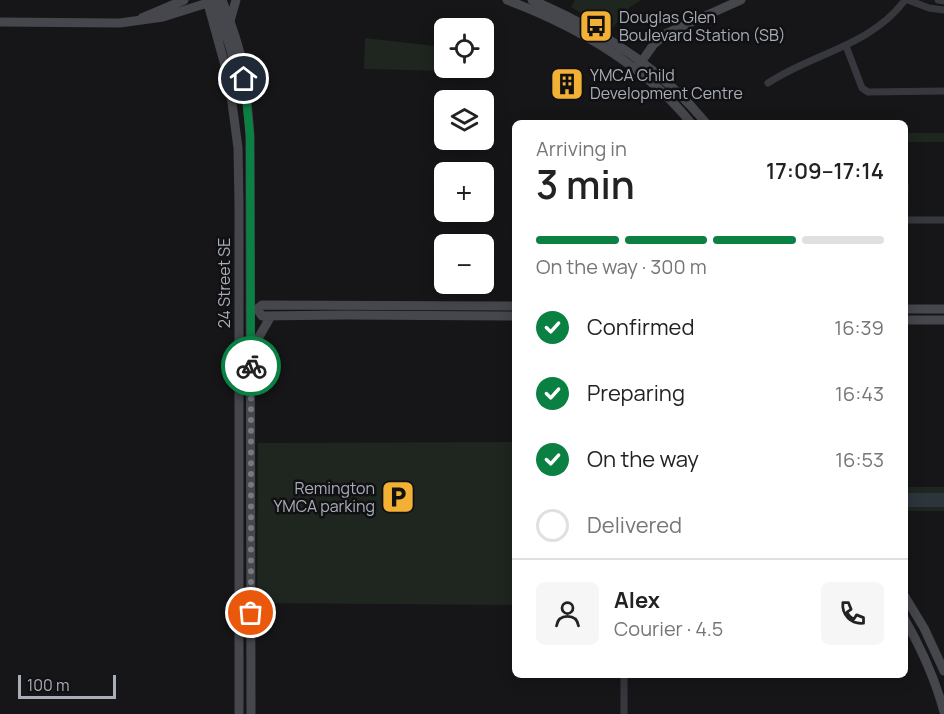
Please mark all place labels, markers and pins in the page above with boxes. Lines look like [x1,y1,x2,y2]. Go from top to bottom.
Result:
place label: Douglas Glen Boulevard Station (SB) [619,6,786,46]
bus stop icon: Douglas Glen Boulevard Station (SB) [578,8,614,44]
pin [218,53,269,104]
place label: YMCA Child Development Centre [590,64,743,104]
building icon: YMCA Child Development Centre [549,66,585,102]
place label: Remington YMCA parking [273,477,375,517]
parking icon: Remington YMCA parking [380,479,416,515]
pin [225,587,276,638]

